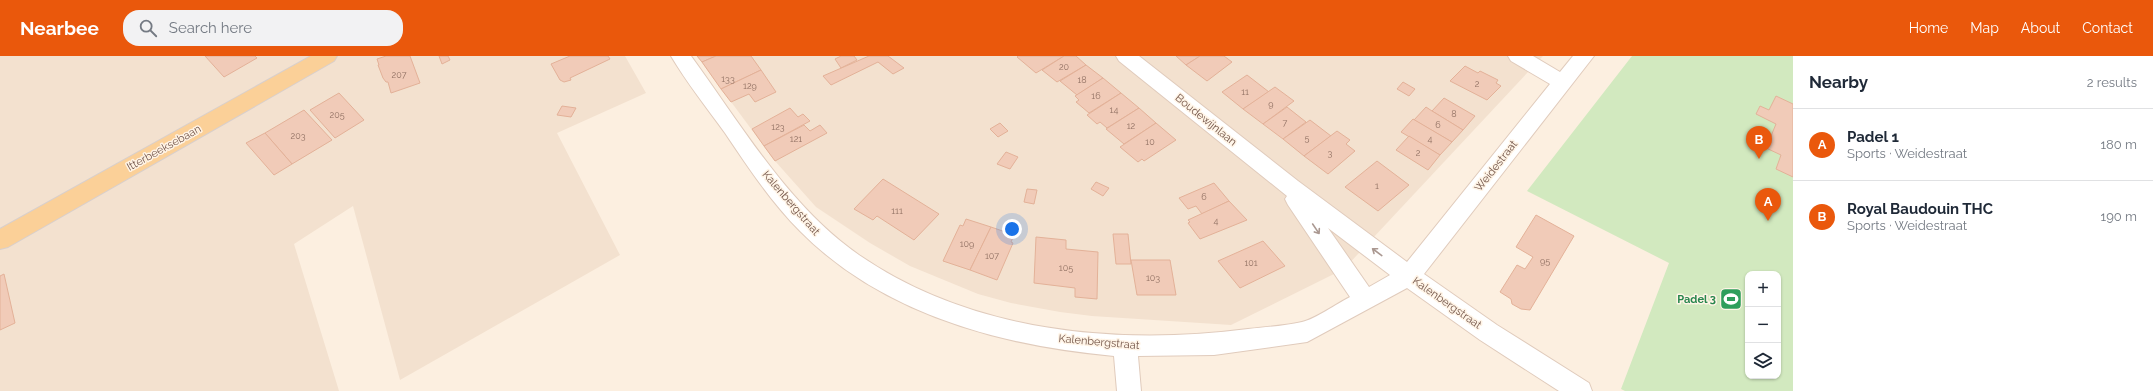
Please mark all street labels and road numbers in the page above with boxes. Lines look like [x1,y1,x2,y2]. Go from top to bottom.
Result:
street label: Boudewijnlaan [1173,91,1239,149]
street label: Itterbeeksebaan [125,122,203,174]
street label: Weidestraat [1472,138,1520,194]
street label: Kalenbergstraat [759,168,823,238]
street label: Kalenbergstraat [1410,274,1484,332]
street label: Kalenbergstraat [1058,332,1140,352]

